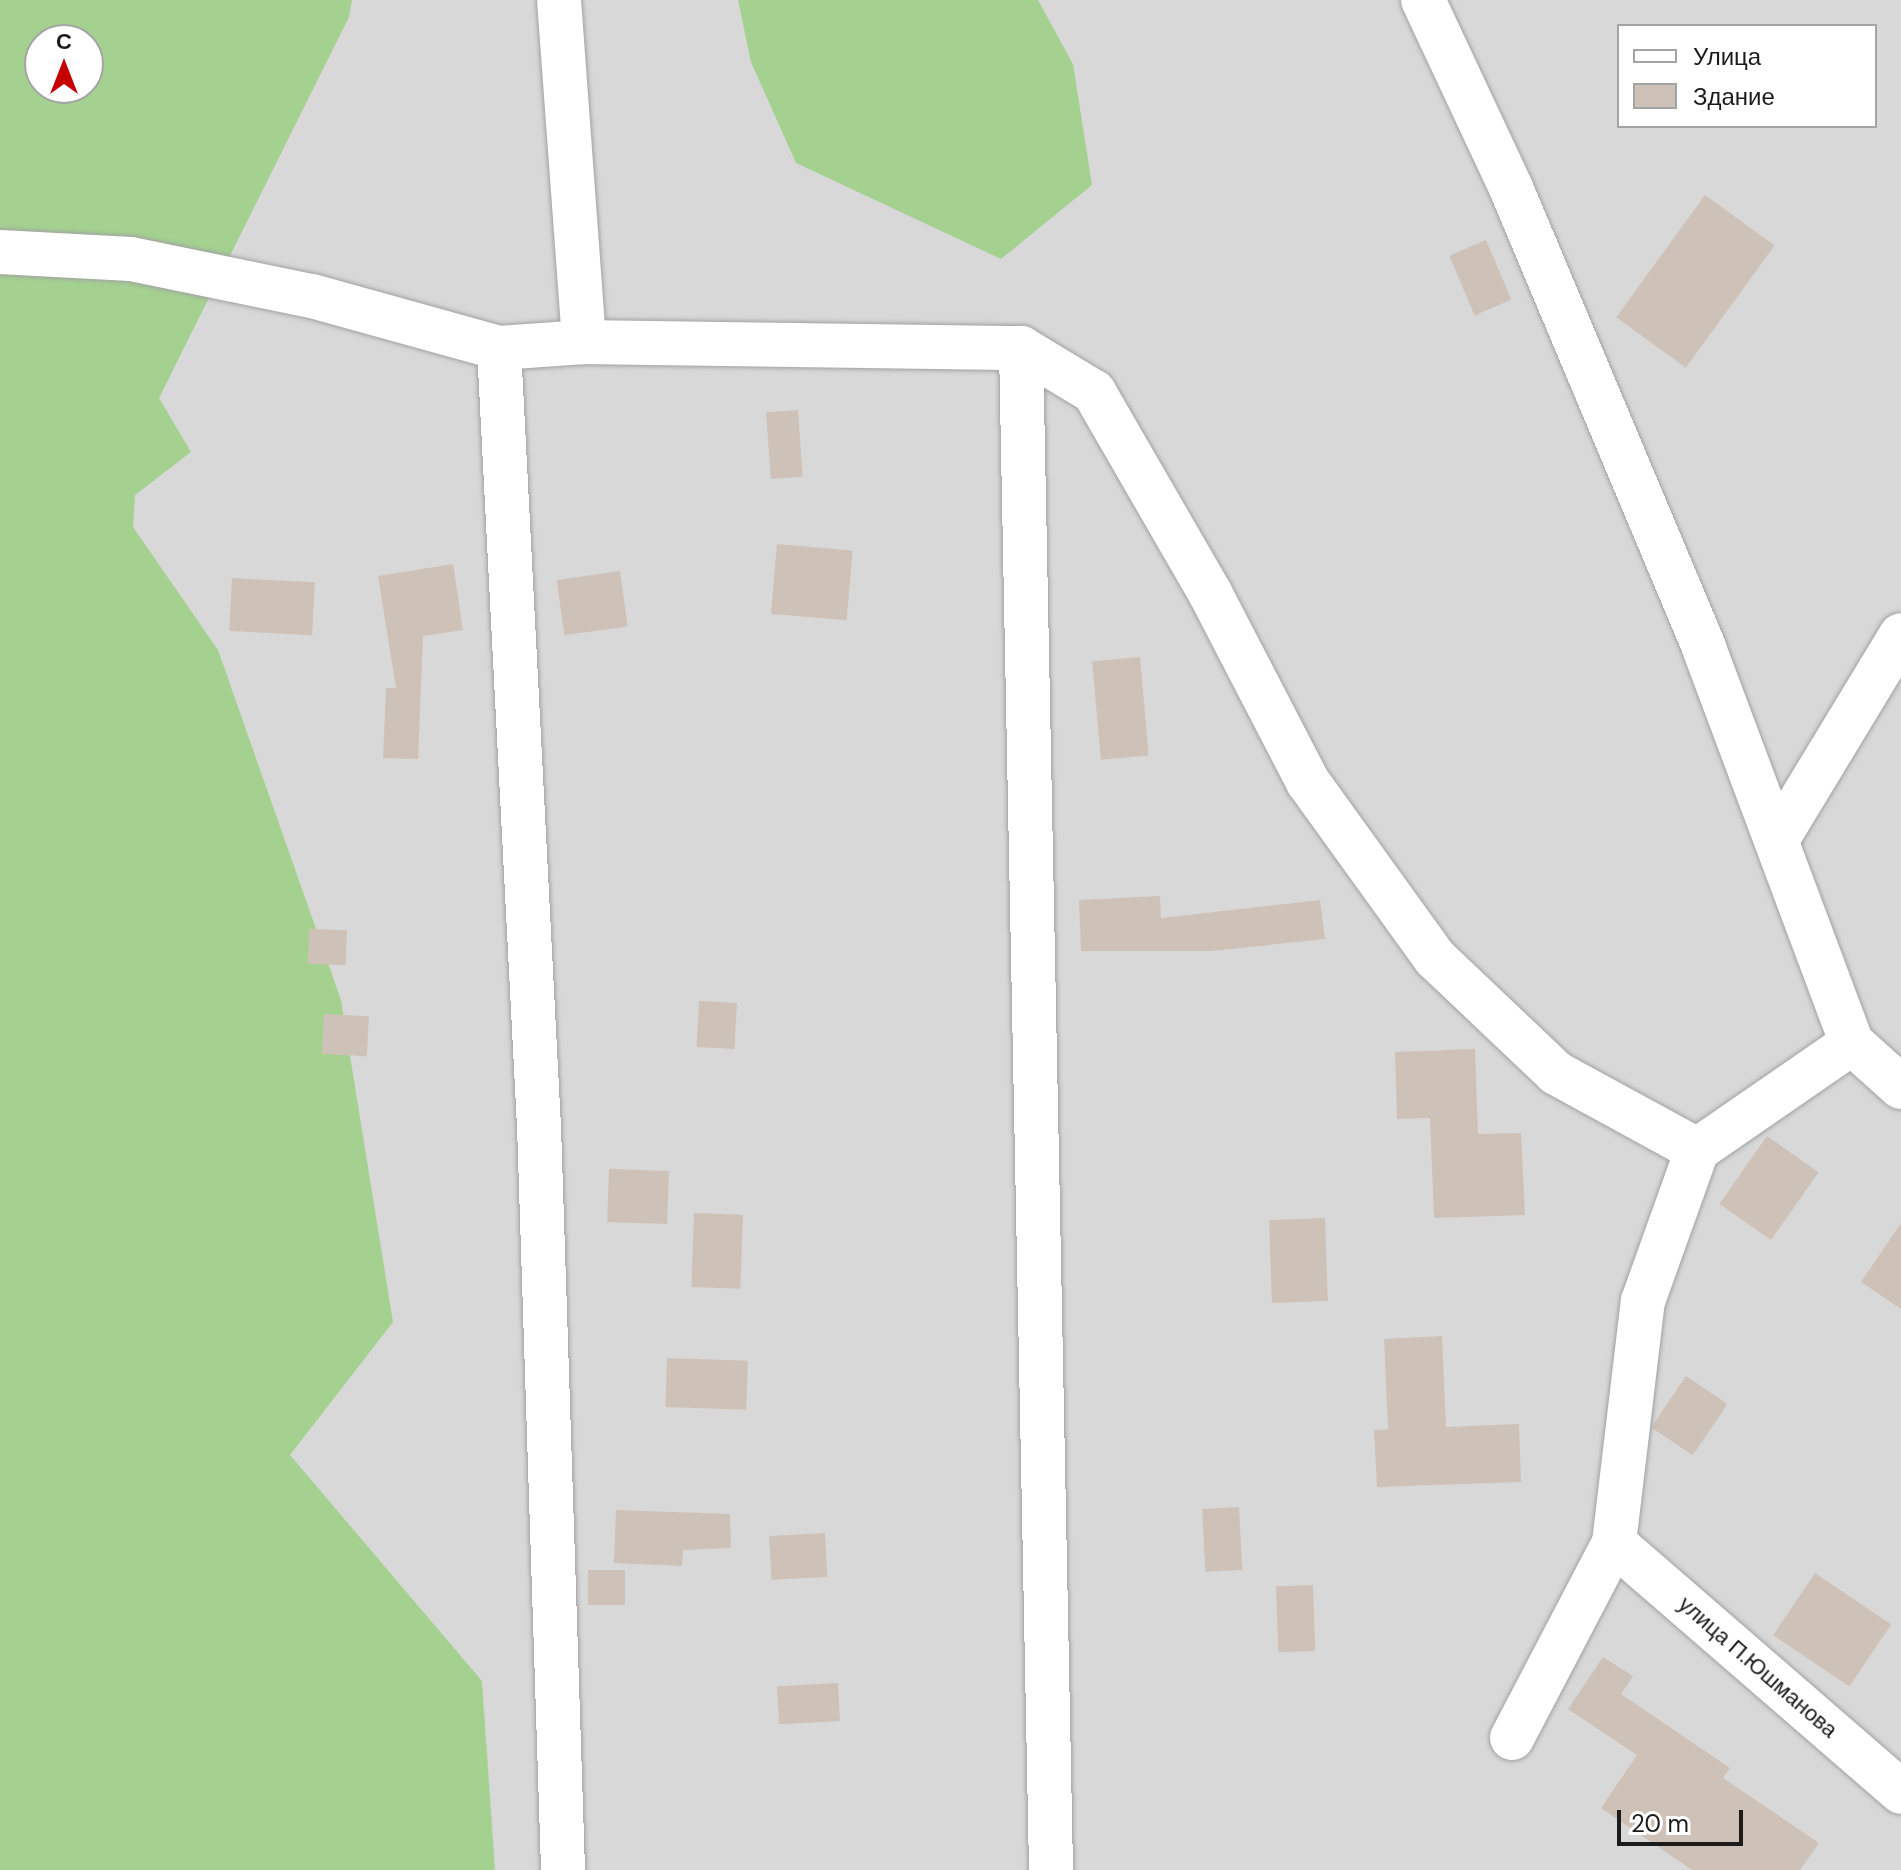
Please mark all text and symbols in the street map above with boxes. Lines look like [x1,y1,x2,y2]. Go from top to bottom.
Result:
north arrow [24,24,104,104]
legend [1617,24,1877,128]
text: С [56,27,72,56]
text: Улица [1693,41,1761,72]
text: Здание [1693,81,1775,112]
street label: улица П.Юшманова [1673,1591,1843,1743]
scale bar [1621,1794,1747,1844]
text: 20 m [1631,1808,1689,1839]

